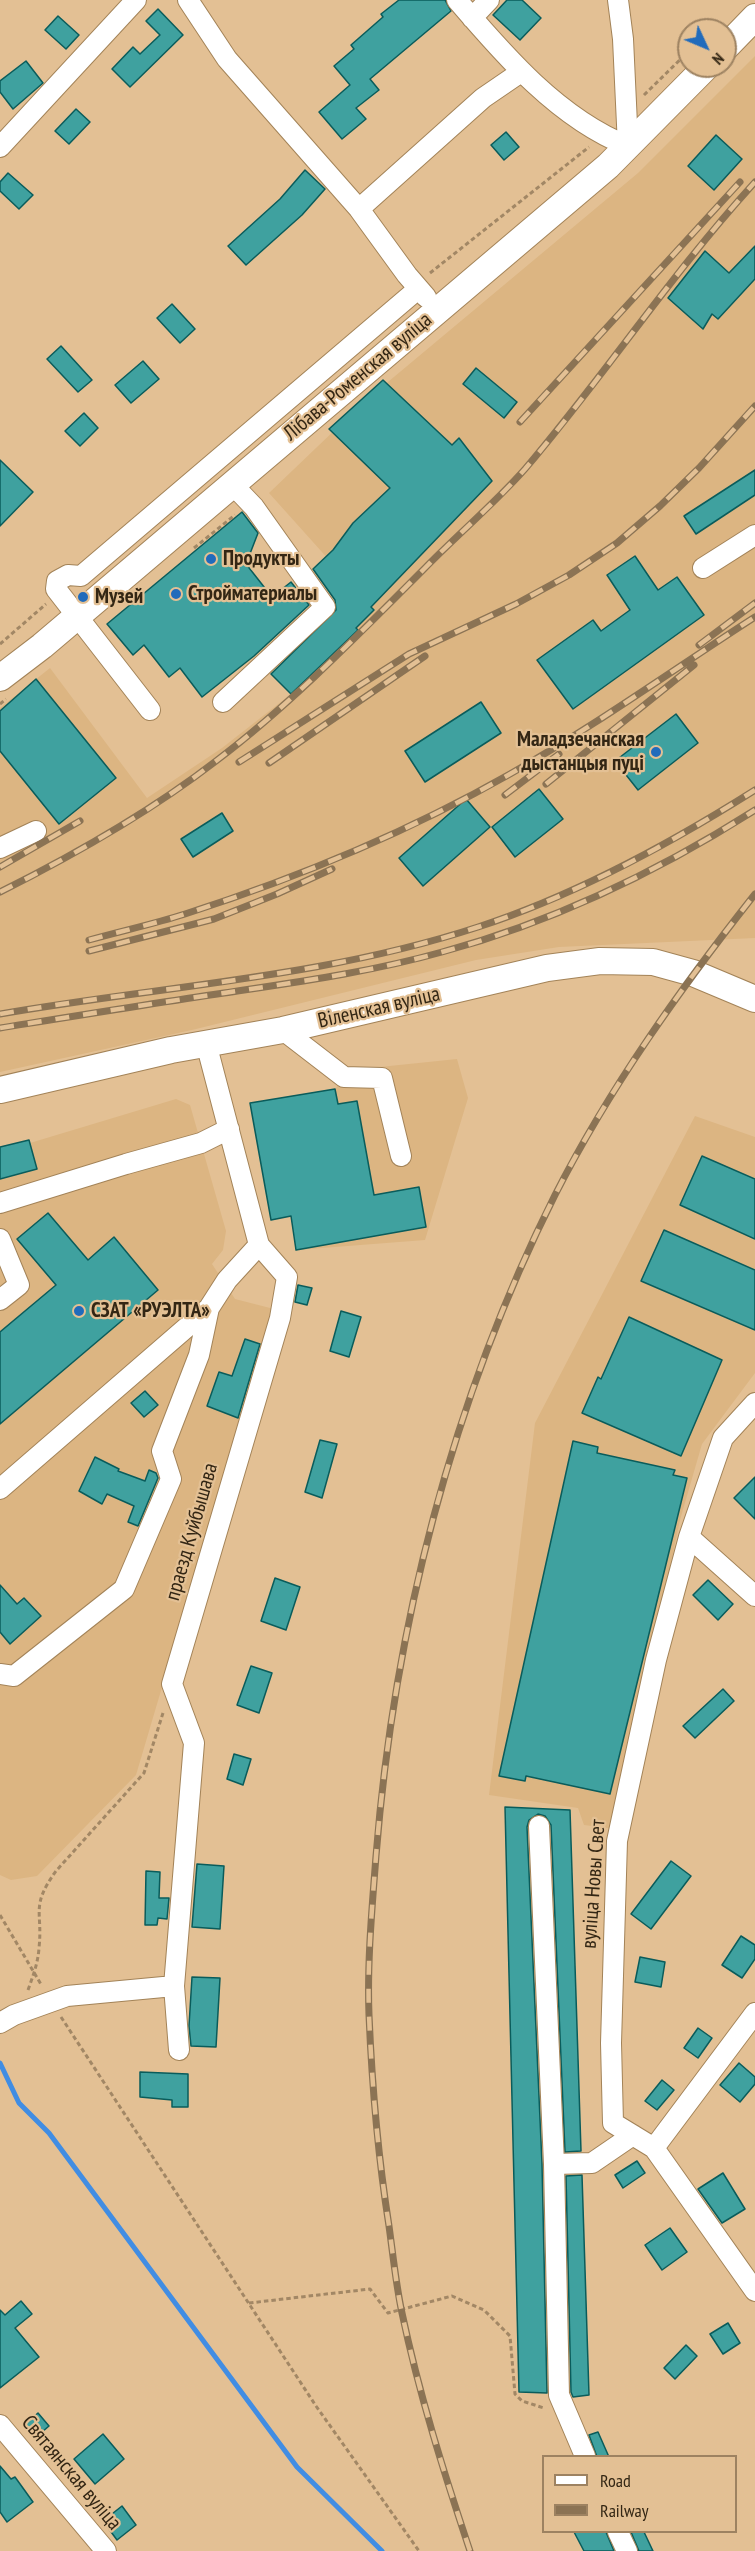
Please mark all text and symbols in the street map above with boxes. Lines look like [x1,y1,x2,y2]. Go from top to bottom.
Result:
north arrow [677,18,737,78]
text: N [708,49,729,69]
street label: Лібава-Роменская вуліца [279,308,437,446]
place label: Продукты [223,546,299,572]
marker: Продукты [204,552,218,566]
place label: Стройматериалы [188,581,317,607]
place label: Музей [95,584,143,610]
marker: Стройматериалы [169,587,183,601]
marker: Музей [76,590,90,604]
place label: Маладзечанская дыстанцыя пуці [517,727,644,777]
marker: Маладзечанская дыстанцыя пуці [649,745,663,759]
street label: Віленская вуліца [316,982,442,1034]
place label: СЗАТ «РУЭЛТА» [91,1298,210,1324]
marker: СЗАТ «РУЭЛТА» [72,1304,86,1318]
street label: праезд Куйбышава [160,1460,224,1604]
street label: вуліца Новы Свет [577,1819,611,1949]
street label: Святаянская вуліца [16,2411,126,2535]
legend [542,2455,737,2533]
text: Road [600,2469,631,2492]
text: Railway [600,2499,649,2522]

